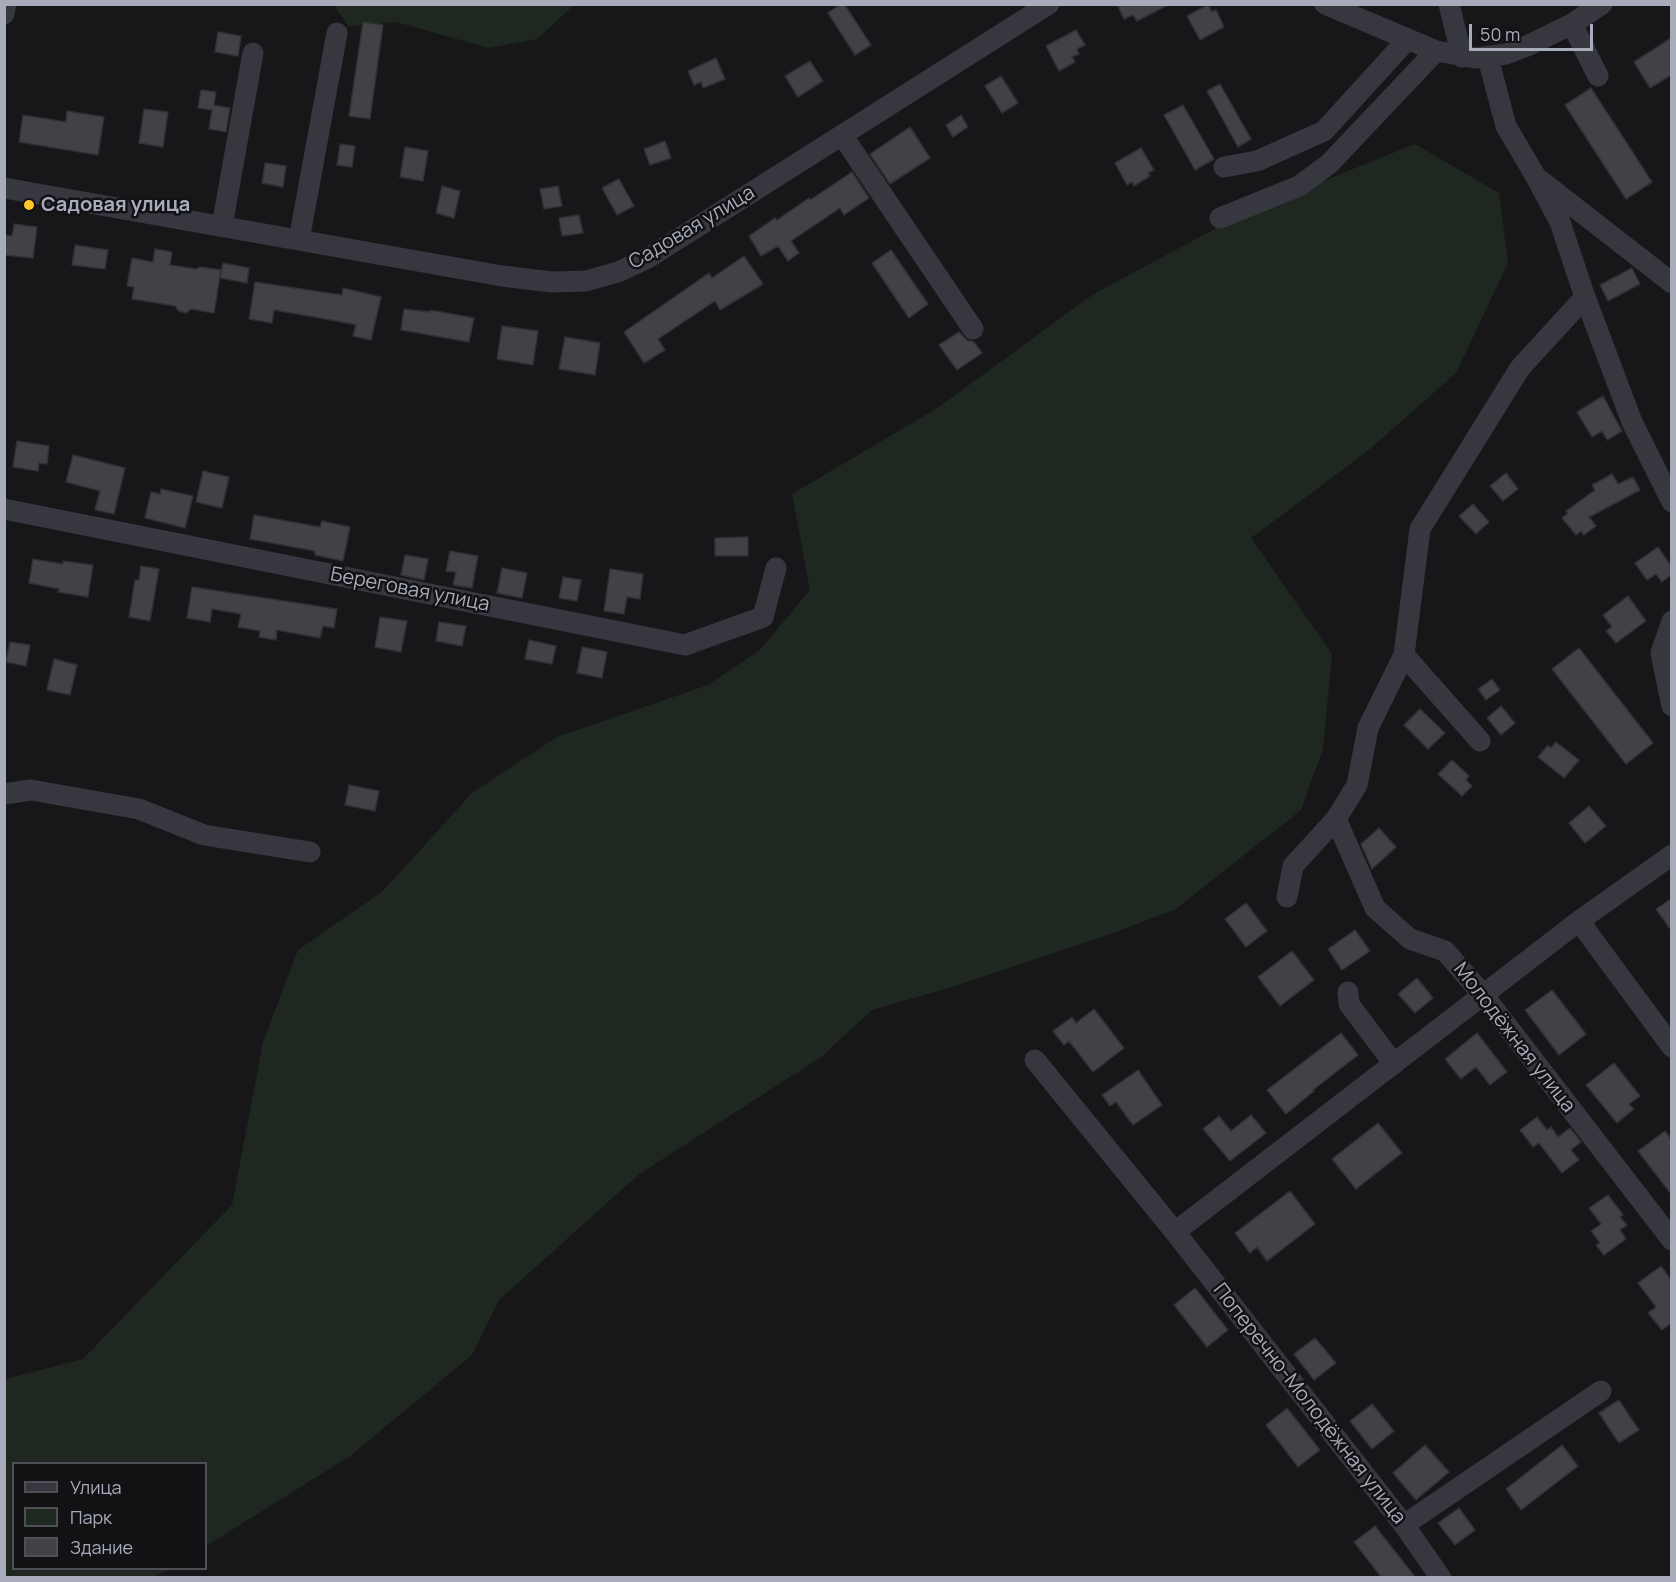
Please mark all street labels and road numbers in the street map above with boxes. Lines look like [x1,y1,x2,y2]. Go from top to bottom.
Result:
street label: Садовая улица [625,181,759,275]
street label: Береговая улица [328,563,492,617]
street label: Молодёжная улица [1448,958,1580,1118]
street label: Поперечно-Молодёжная улица [1208,1279,1410,1529]

